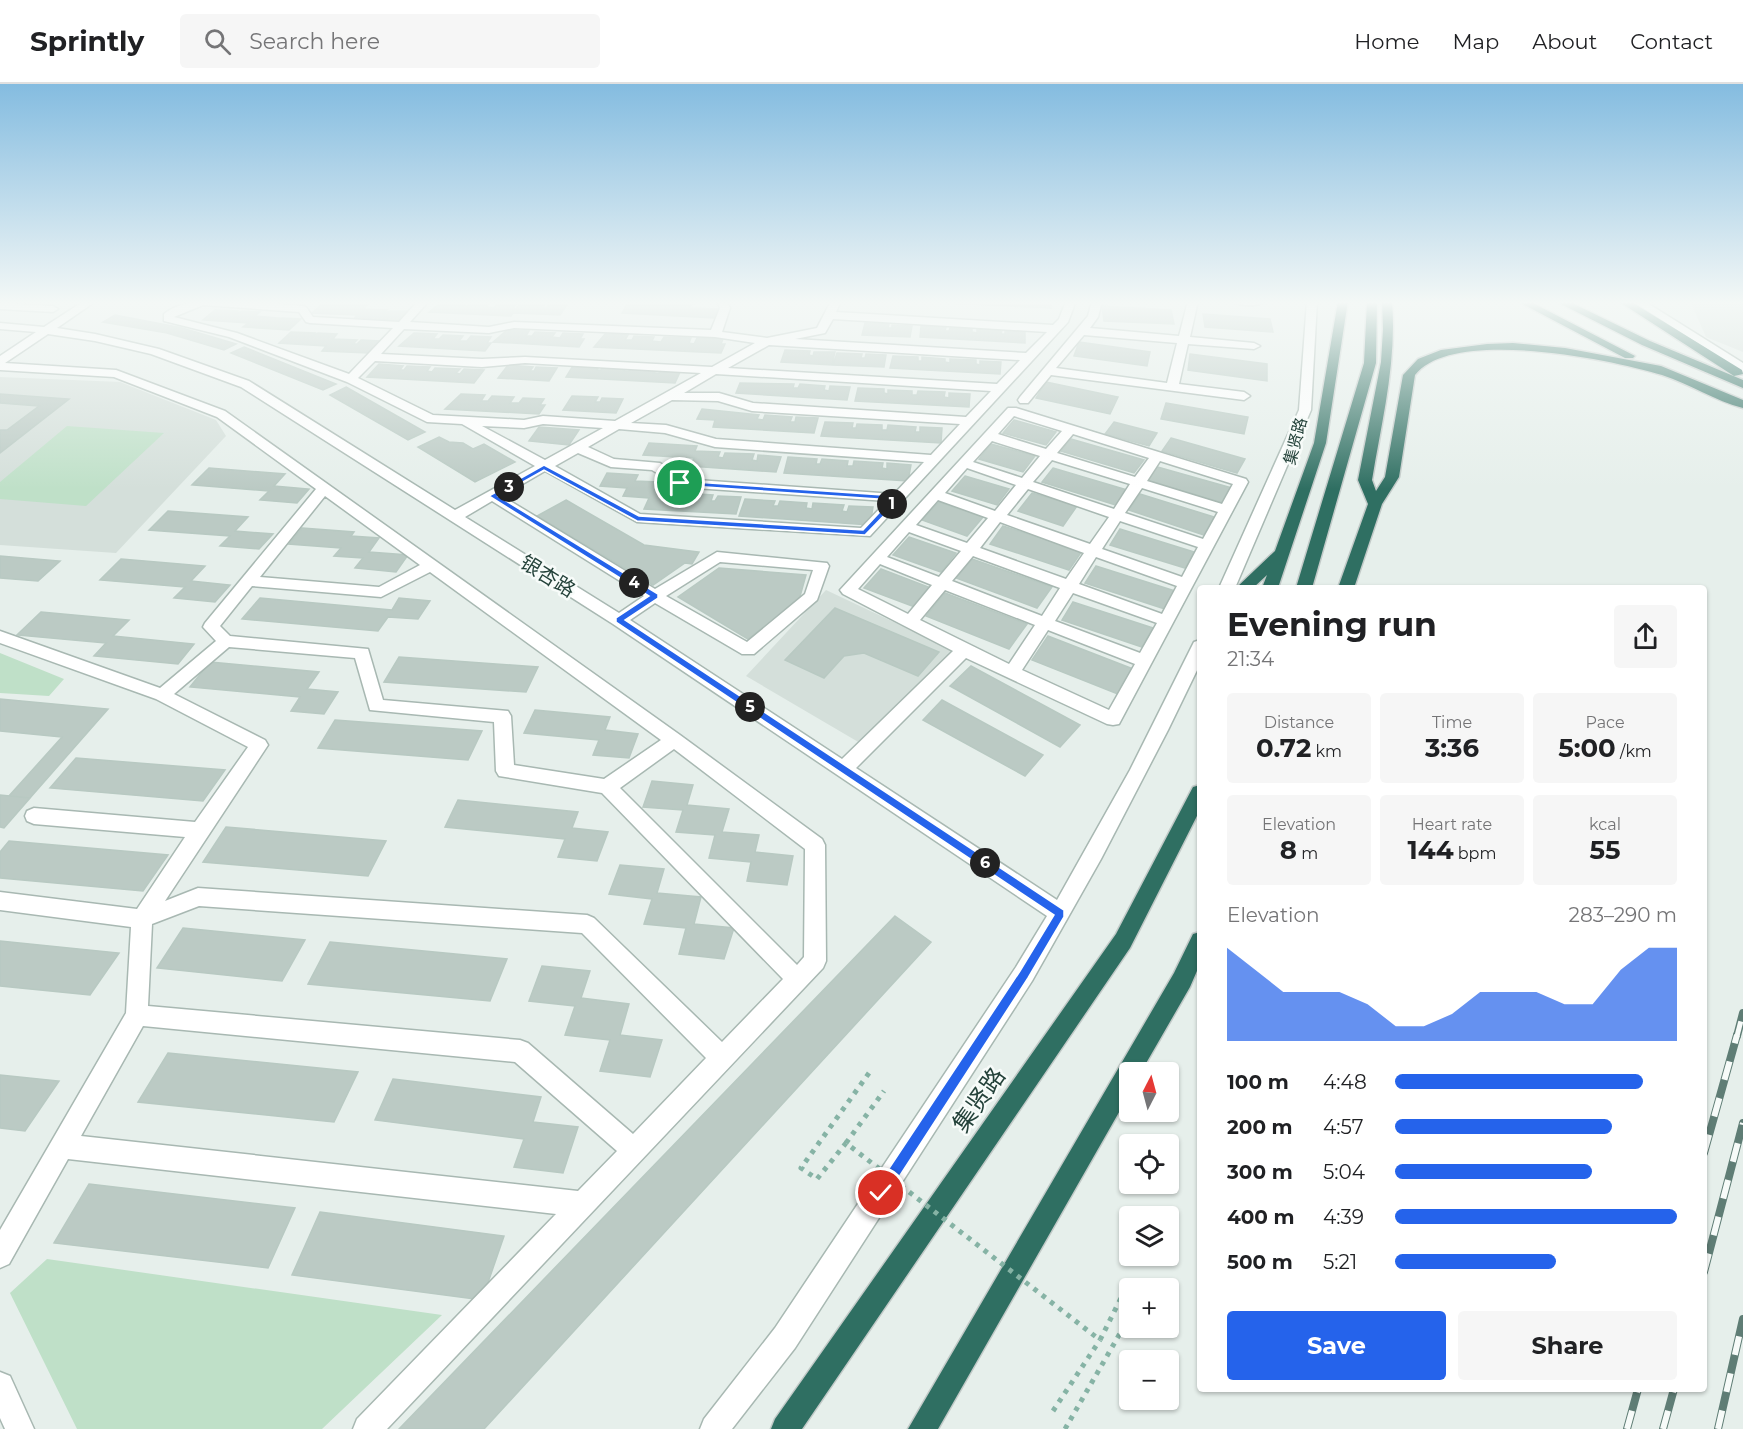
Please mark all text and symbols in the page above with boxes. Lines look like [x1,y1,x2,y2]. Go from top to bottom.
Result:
search box [180,14,600,68]
text: Sprintly [30,24,144,58]
icon: search [201,25,234,58]
text: Search here [249,28,380,55]
text: Home [1354,29,1419,54]
text: Map [1452,29,1499,54]
text: About [1532,29,1597,54]
text: Contact [1630,29,1713,54]
street label: 集贤路 [1280,415,1311,467]
pin [654,457,705,508]
icon: arrive [663,466,696,499]
pin: 3 [494,472,524,502]
text: 3 [504,477,514,496]
pin: 1 [877,489,907,519]
text: 1 [889,494,895,513]
street label: 银杏路 [516,550,580,602]
pin: 4 [619,568,649,598]
text: 4 [628,573,640,592]
text: Evening run [1227,604,1437,644]
button: share [1614,605,1677,668]
text: 21:34 [1227,647,1274,671]
pin: 5 [735,692,765,722]
text: 5 [745,697,755,716]
text: Distance [1264,713,1334,732]
text: Time [1432,713,1472,732]
text: Pace [1585,713,1625,732]
text: 0.72 [1256,732,1311,764]
text: 3:36 [1425,732,1479,764]
text: 5:00 [1558,732,1616,764]
text: km [1311,742,1342,761]
text: /km [1616,742,1652,761]
text: Elevation [1262,815,1336,834]
text: Heart rate [1412,815,1492,834]
text: kcal [1589,815,1621,834]
text: 8 [1280,834,1297,866]
text: 144 [1408,834,1454,866]
text: 55 [1590,834,1620,866]
text: m [1297,844,1318,863]
text: bpm [1454,844,1496,863]
pin: 6 [970,848,1000,878]
text: 6 [980,853,990,872]
text: Elevation [1227,903,1319,927]
text: 283–290 m [1569,903,1677,927]
street label: 集贤路 [946,1062,1011,1138]
north arrow [1119,1062,1179,1122]
map controls [1119,1062,1179,1410]
text: 100 m [1227,1070,1289,1094]
text: 4:48 [1323,1070,1367,1094]
text: 200 m [1227,1115,1293,1139]
text: 4:57 [1323,1115,1363,1139]
button: locate [1119,1134,1179,1194]
text: 300 m [1227,1160,1293,1184]
text: 5:04 [1323,1160,1365,1184]
pin [855,1167,906,1218]
icon: check [864,1176,897,1209]
text: 400 m [1227,1205,1295,1229]
text: 4:39 [1323,1205,1364,1229]
button: layers [1119,1206,1179,1266]
text: 500 m [1227,1250,1293,1274]
text: 5:21 [1323,1250,1357,1274]
button: + [1119,1278,1179,1338]
button: Save [1227,1311,1446,1380]
button: Share [1458,1311,1677,1380]
button: − [1119,1350,1179,1410]

